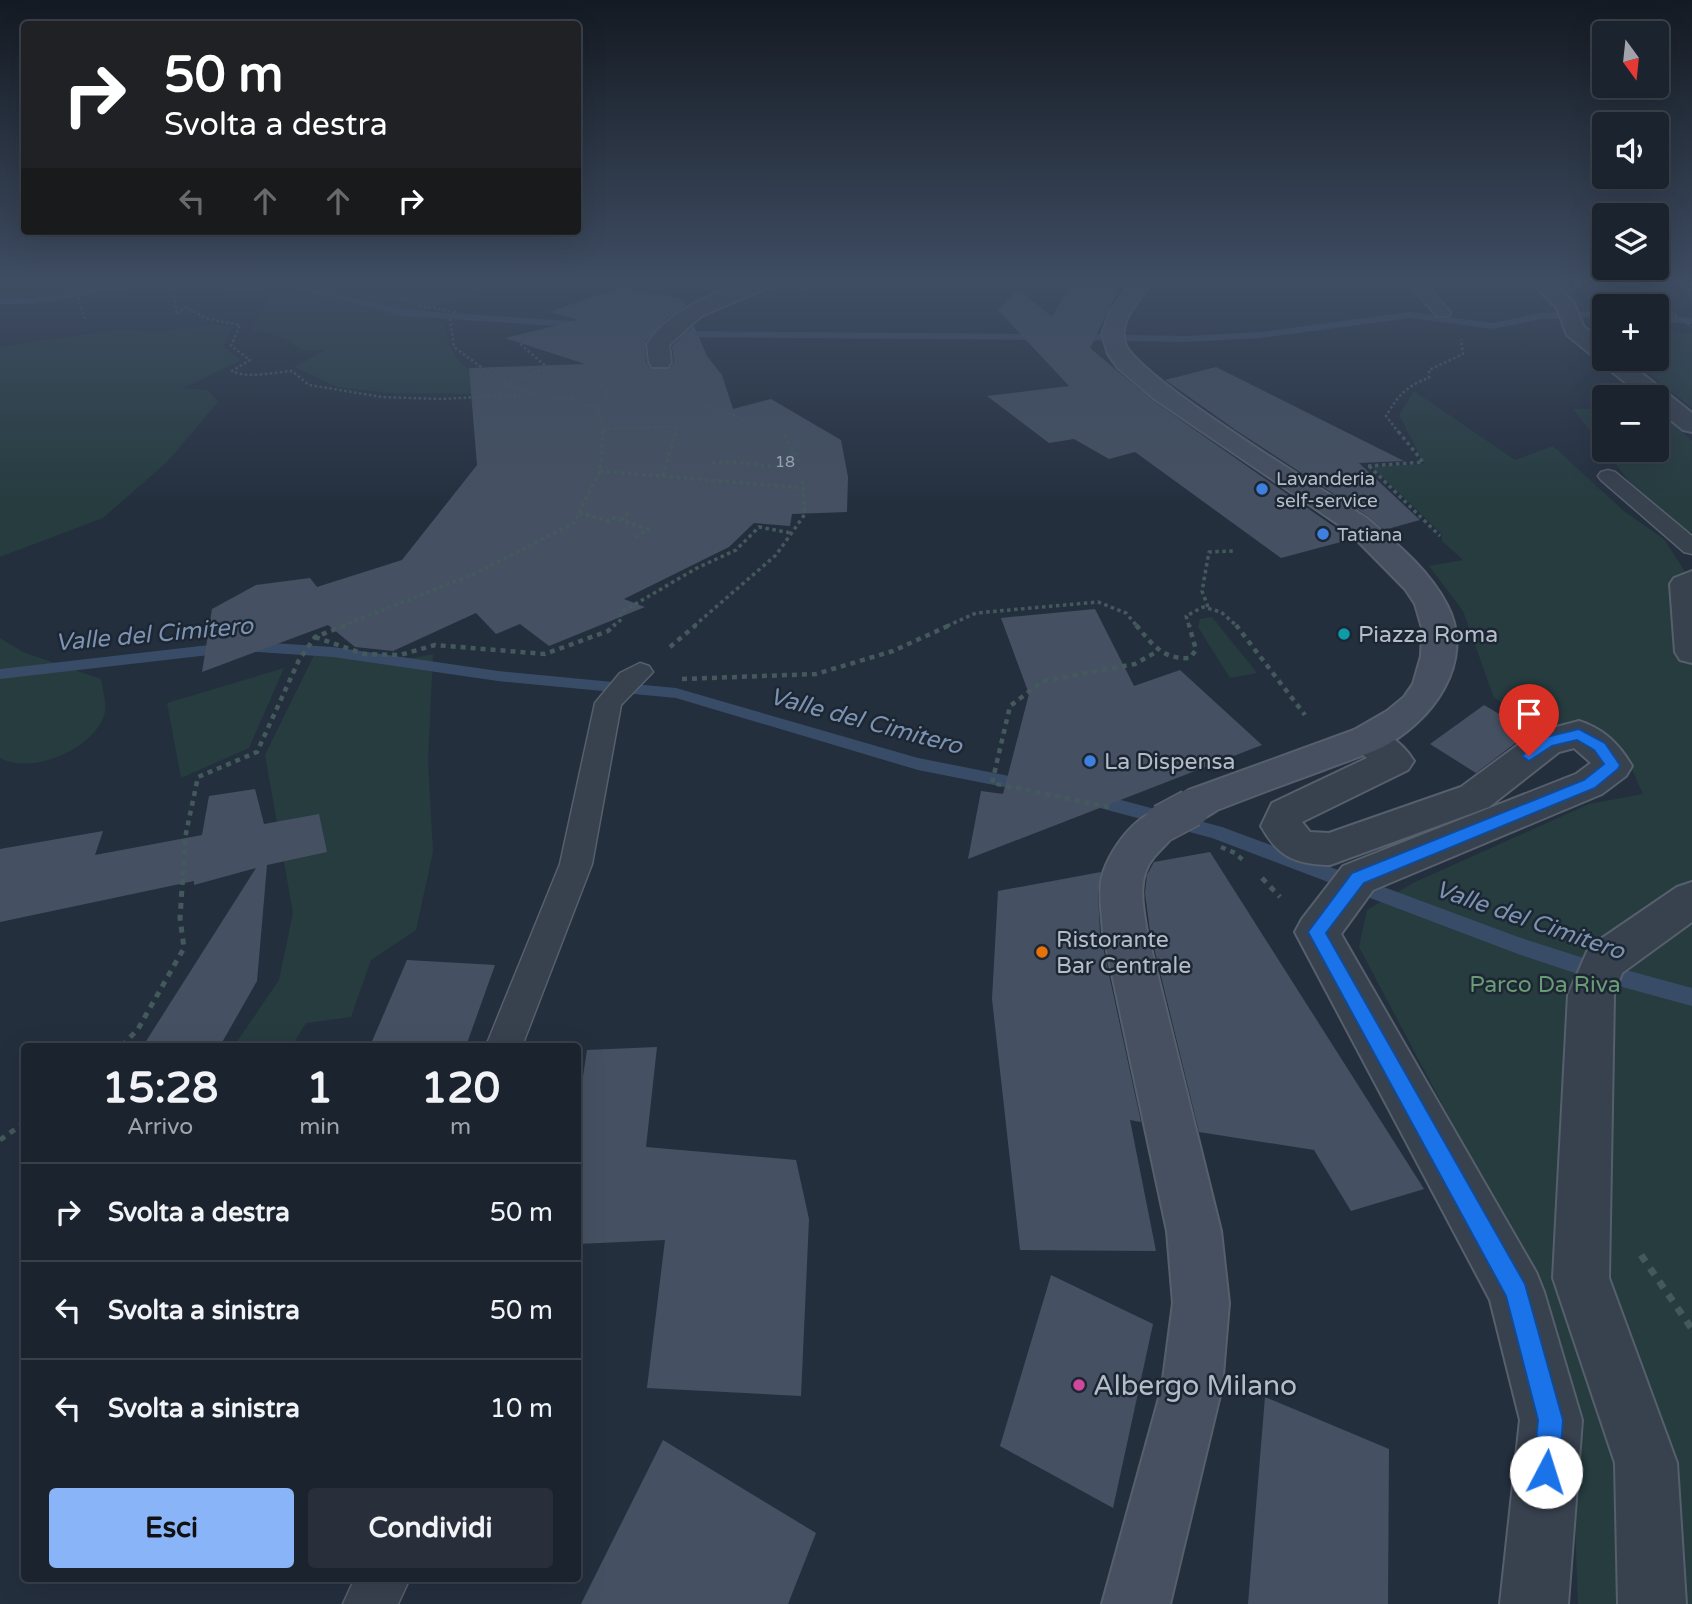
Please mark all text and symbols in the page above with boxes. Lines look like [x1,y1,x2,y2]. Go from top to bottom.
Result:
north arrow [1592,21,1670,98]
map controls [1592,21,1669,462]
text: 50 m [164,46,283,105]
icon: right [49,49,140,140]
text: Svolta a destra [164,106,388,144]
button: sound [1592,112,1669,189]
icon: left [173,182,211,220]
icon: ahead [246,182,284,220]
icon: ahead [319,182,357,220]
icon: right [392,182,430,220]
button: layers [1592,203,1669,280]
button: + [1592,294,1669,371]
button: − [1592,385,1669,462]
house number: 18 [775,452,795,472]
place label: Lavanderia self-service [1276,468,1378,512]
marker: Lavanderia self-service [1254,481,1270,497]
place label: Tatiana [1337,524,1402,546]
marker: Tatiana [1315,526,1331,542]
water label: Valle del Cimitero [54,611,255,658]
place label: Piazza Roma [1358,621,1498,649]
marker: Piazza Roma [1336,626,1352,642]
water label: Valle del Cimitero [766,682,967,762]
pin [1499,684,1559,756]
icon: arrive [1510,695,1548,733]
place label: La Dispensa [1104,748,1235,776]
marker: La Dispensa [1082,753,1098,769]
water label: Valle del Cimitero [1431,874,1630,967]
place label: Ristorante Bar Centrale [1056,926,1191,980]
marker: Ristorante Bar Centrale [1034,944,1050,960]
park label: Parco Da Riva [1469,971,1621,999]
text: 15:28 [102,1063,218,1114]
text: 1 [306,1063,333,1114]
text: 120 [421,1063,500,1114]
text: Arrivo [127,1113,193,1141]
text: min [299,1113,340,1141]
text: m [450,1113,471,1141]
icon: right [49,1193,87,1231]
text: Svolta a destra [108,1197,290,1228]
text: 50 m [490,1197,553,1228]
icon: left [49,1291,87,1329]
text: Svolta a sinistra [108,1295,300,1326]
text: 50 m [490,1295,553,1326]
place label: Albergo Milano [1093,1369,1297,1403]
marker: Albergo Milano [1071,1377,1087,1393]
icon: left [49,1389,87,1427]
text: Svolta a sinistra [108,1393,300,1424]
text: 10 m [490,1393,553,1424]
position arrow [1509,1435,1583,1509]
button: Esci [49,1488,294,1568]
button: Condividi [308,1488,553,1568]

